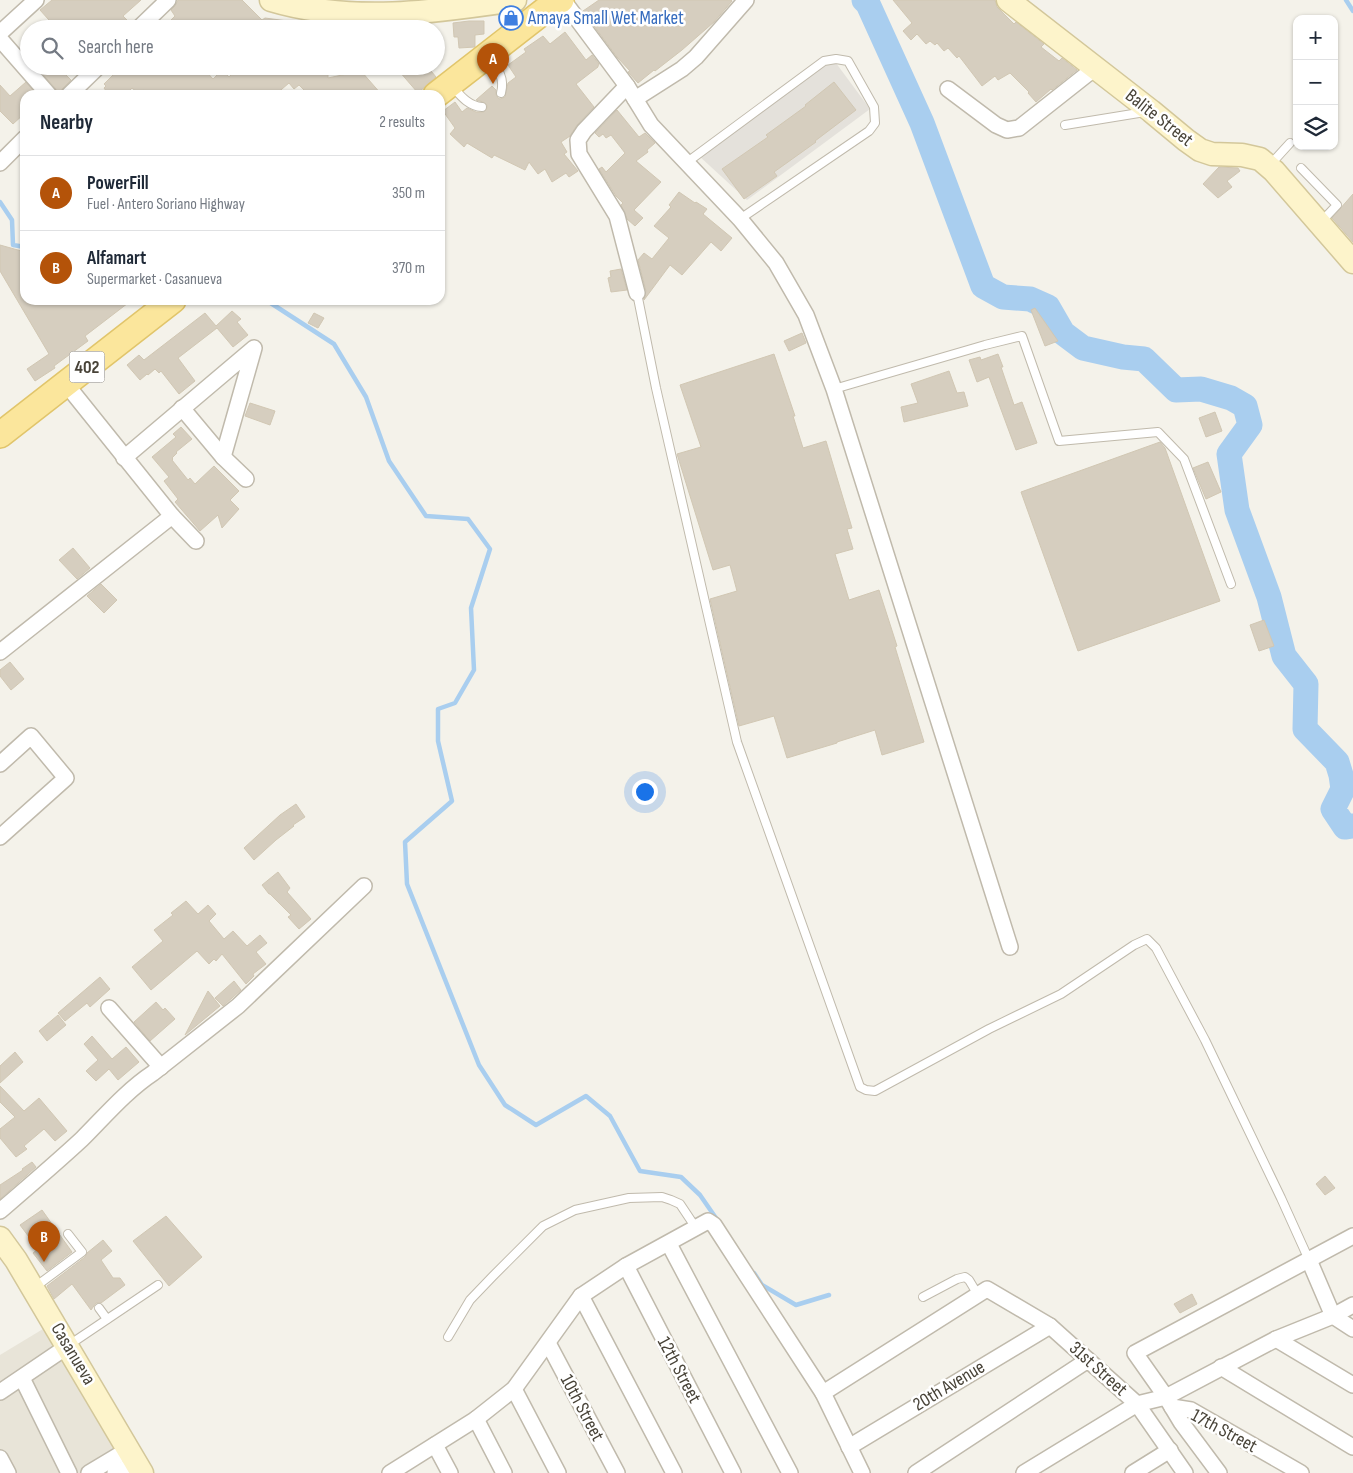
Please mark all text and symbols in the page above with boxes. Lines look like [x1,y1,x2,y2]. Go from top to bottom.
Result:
shop icon: Amaya Small Wet Market [498,5,524,31]
place label: Amaya Small Wet Market [527,7,684,30]
map controls [1293,15,1338,150]
button: + [1293,15,1338,60]
search box [20,20,445,75]
icon: search [38,34,66,62]
text: Search here [78,36,154,59]
pin: A [477,43,509,84]
button: − [1293,60,1338,105]
street label: Balite Street [1121,84,1198,152]
button: layers [1293,105,1338,150]
text: Nearby [40,110,93,135]
text: 2 results [379,113,425,132]
text: PowerFill [87,172,149,195]
text: A [52,184,60,203]
text: 350 m [392,184,425,203]
text: Fuel · Antero Soriano Highway [87,195,245,214]
text: Alfamart [87,247,146,270]
text: B [52,259,60,278]
text: 370 m [392,259,425,278]
text: Supermarket · Casanueva [87,270,222,289]
road number: 402 [70,352,104,382]
your location [632,779,658,805]
pin: B [28,1221,60,1262]
street label: Casanueva [46,1319,100,1389]
street label: 12th Street [652,1333,706,1407]
street label: 31st Street [1064,1337,1132,1401]
street label: 20th Avenue [909,1356,989,1416]
street label: 10th Street [555,1371,609,1445]
street label: 17th Street [1187,1404,1261,1458]

